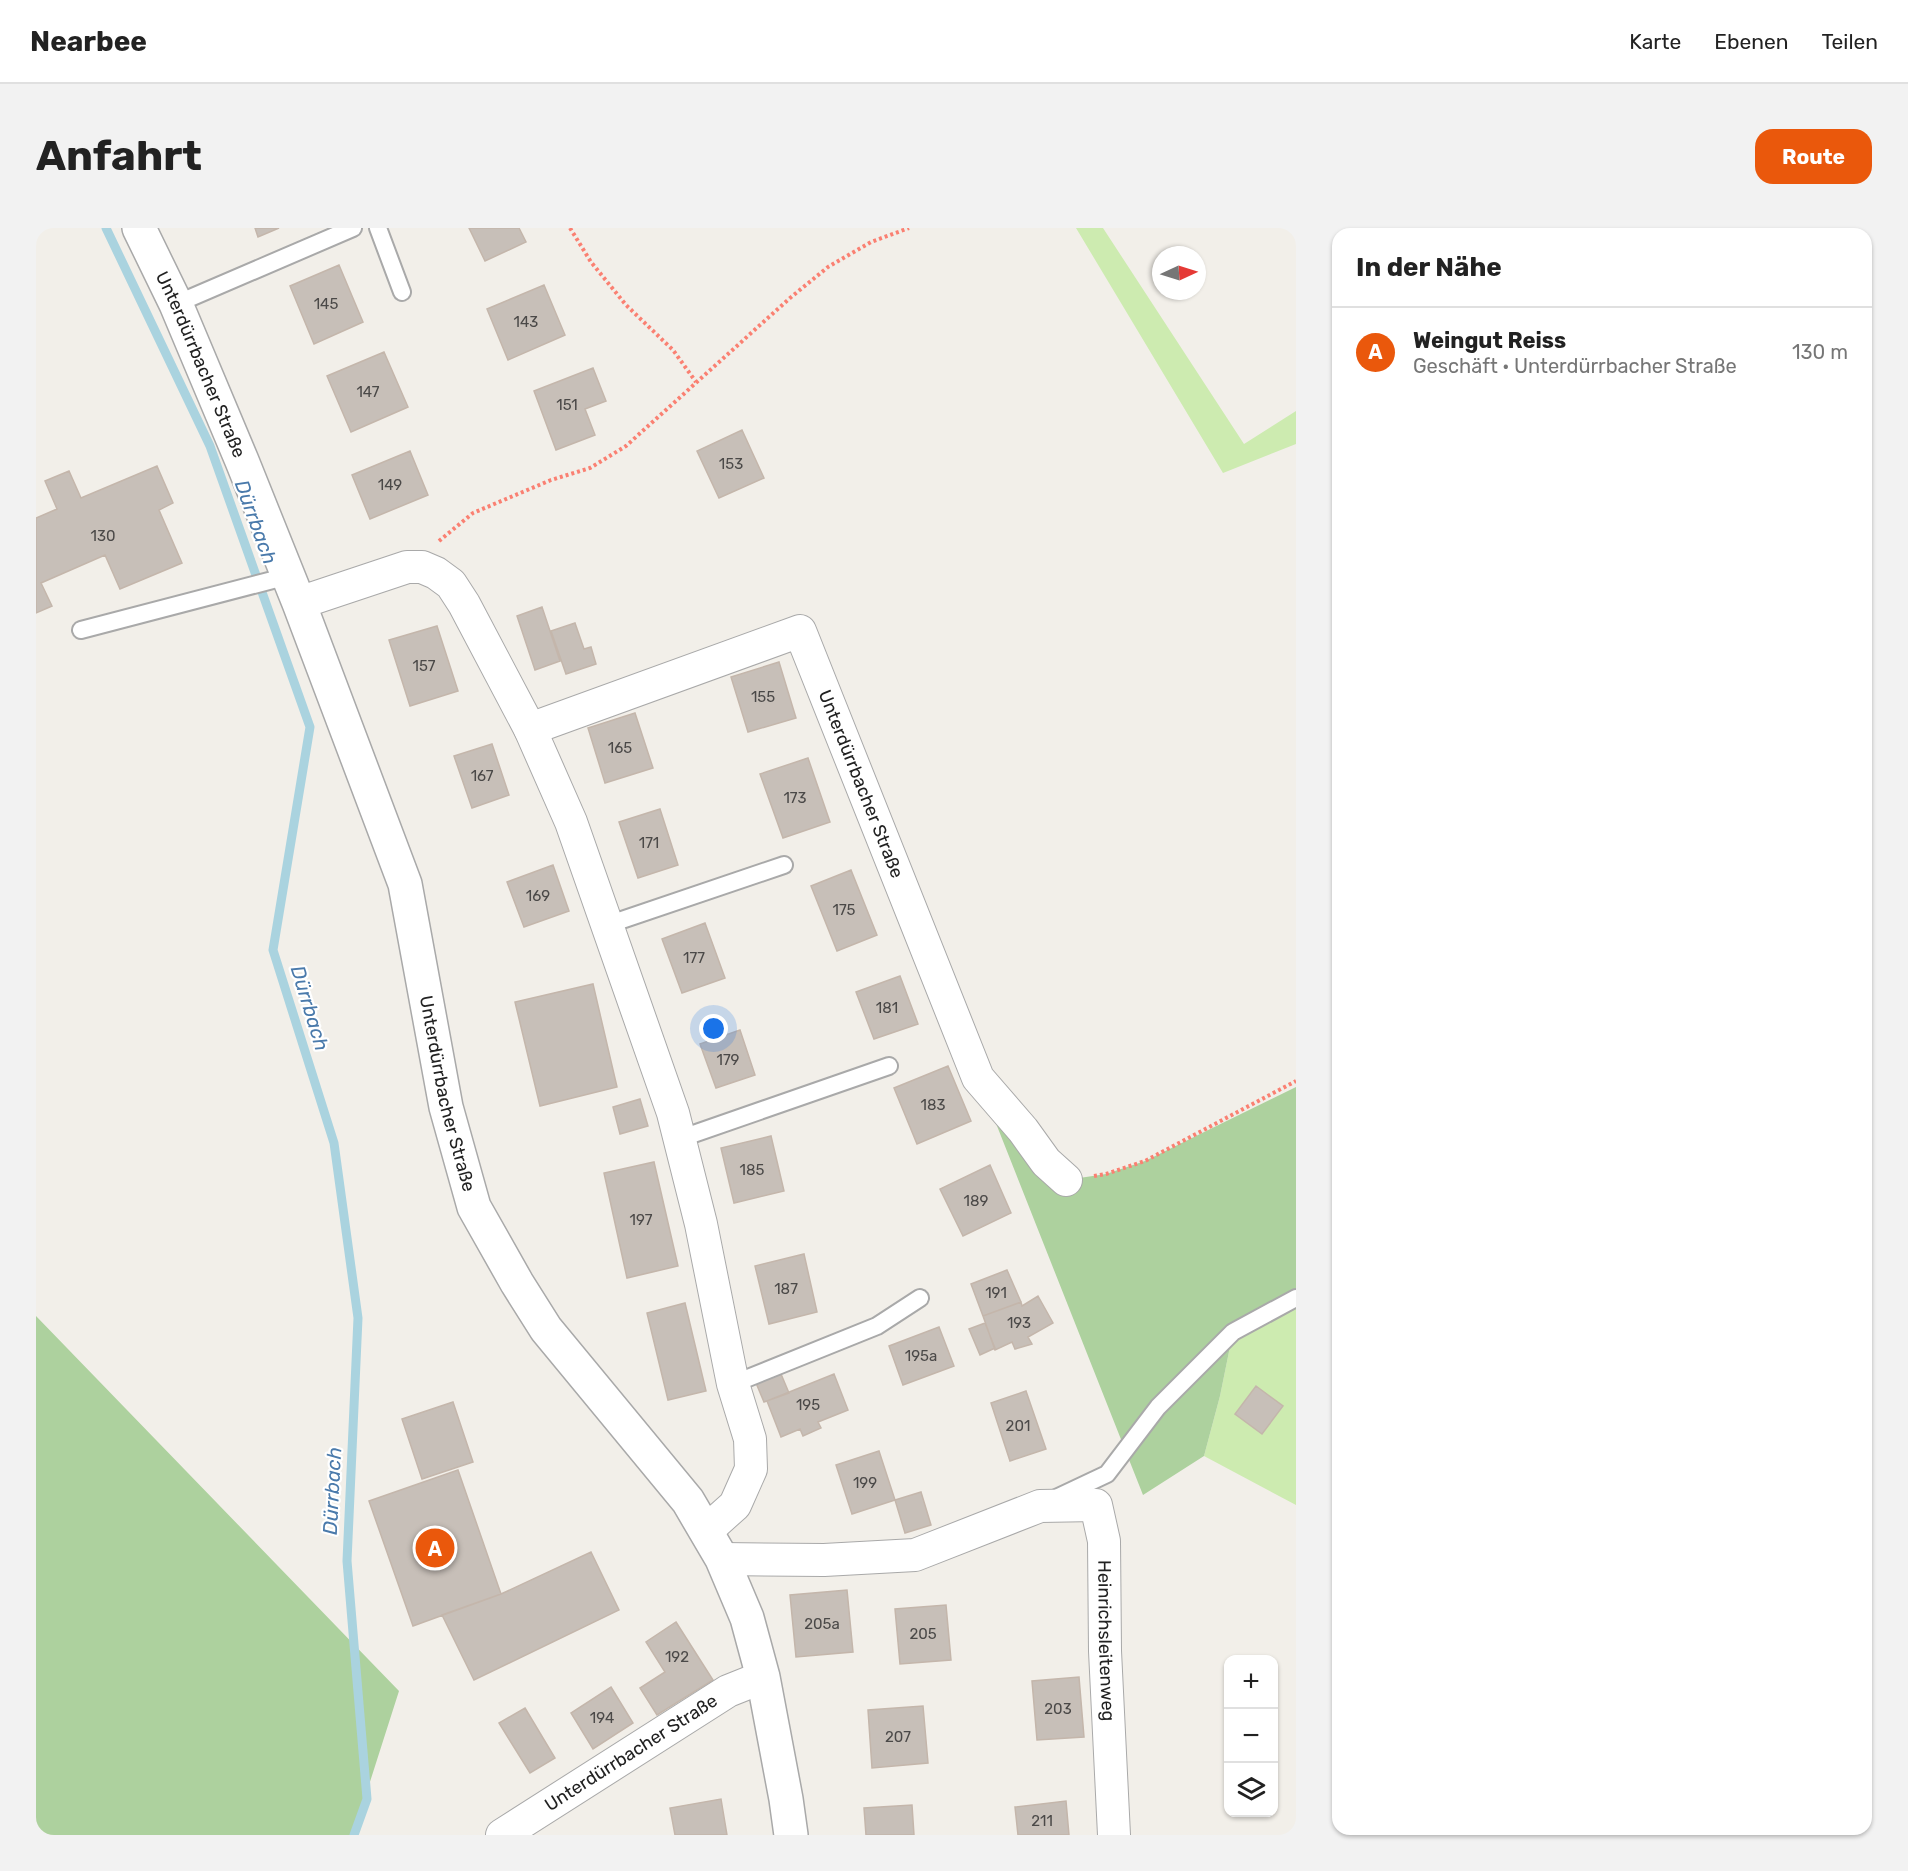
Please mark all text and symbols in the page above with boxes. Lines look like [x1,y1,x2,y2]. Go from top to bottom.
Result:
text: Nearbee [30,25,147,58]
text: Karte [1629,29,1681,54]
text: Ebenen [1714,29,1788,54]
text: Teilen [1821,29,1878,54]
button: Route [1755,129,1872,184]
text: Anfahrt [36,131,202,181]
north arrow [1152,246,1206,300]
text: In der Nähe [1356,252,1502,283]
street label: Unterdürrbacher Straße [151,268,250,461]
house number: 145 [314,295,338,313]
house number: 143 [514,313,538,331]
text: Weingut Reiss [1413,327,1566,354]
text: A [1368,340,1383,364]
text: 130 m [1792,340,1848,364]
text: Geschäft · Unterdürrbacher Straße [1413,354,1737,378]
house number: 147 [356,383,380,401]
house number: 151 [556,396,578,414]
house number: 153 [719,455,743,473]
house number: 149 [378,476,402,494]
water label: Dürrbach [230,477,282,567]
house number: 130 [91,527,115,545]
house number: 157 [412,657,436,675]
street label: Unterdürrbacher Straße [814,687,908,881]
house number: 155 [751,688,775,706]
house number: 165 [608,739,632,757]
house number: 167 [471,767,494,785]
house number: 173 [783,789,807,807]
house number: 171 [639,834,659,852]
house number: 169 [526,887,550,905]
house number: 175 [832,901,856,919]
house number: 177 [683,949,705,967]
water label: Dürrbach [286,962,334,1054]
street label: Unterdürrbacher Straße [415,994,480,1194]
house number: 181 [876,999,898,1017]
your location [699,1014,728,1043]
house number: 179 [716,1051,740,1069]
house number: 183 [921,1096,945,1114]
house number: 185 [740,1161,765,1179]
house number: 189 [964,1192,989,1210]
house number: 197 [629,1211,653,1229]
house number: 187 [774,1280,798,1298]
house number: 191 [985,1284,1007,1302]
house number: 193 [1007,1314,1031,1332]
house number: 195a [905,1347,937,1365]
house number: 195 [796,1396,820,1414]
house number: 201 [1006,1417,1030,1435]
water label: Dürrbach [318,1446,346,1536]
house number: 199 [853,1474,877,1492]
pin: A [416,1526,454,1570]
street label: Heinrichsleitenweg [1093,1560,1119,1722]
house number: 205a [804,1615,840,1633]
house number: 205 [909,1625,937,1643]
house number: 192 [665,1648,689,1666]
map controls [1224,1655,1278,1817]
button: + [1224,1655,1278,1709]
street label: Unterdürrbacher Straße [541,1690,722,1816]
house number: 203 [1044,1700,1072,1718]
house number: 194 [590,1709,614,1727]
button: − [1224,1709,1278,1763]
house number: 207 [885,1728,911,1746]
button: layers [1224,1763,1278,1817]
house number: 211 [1031,1812,1053,1830]

